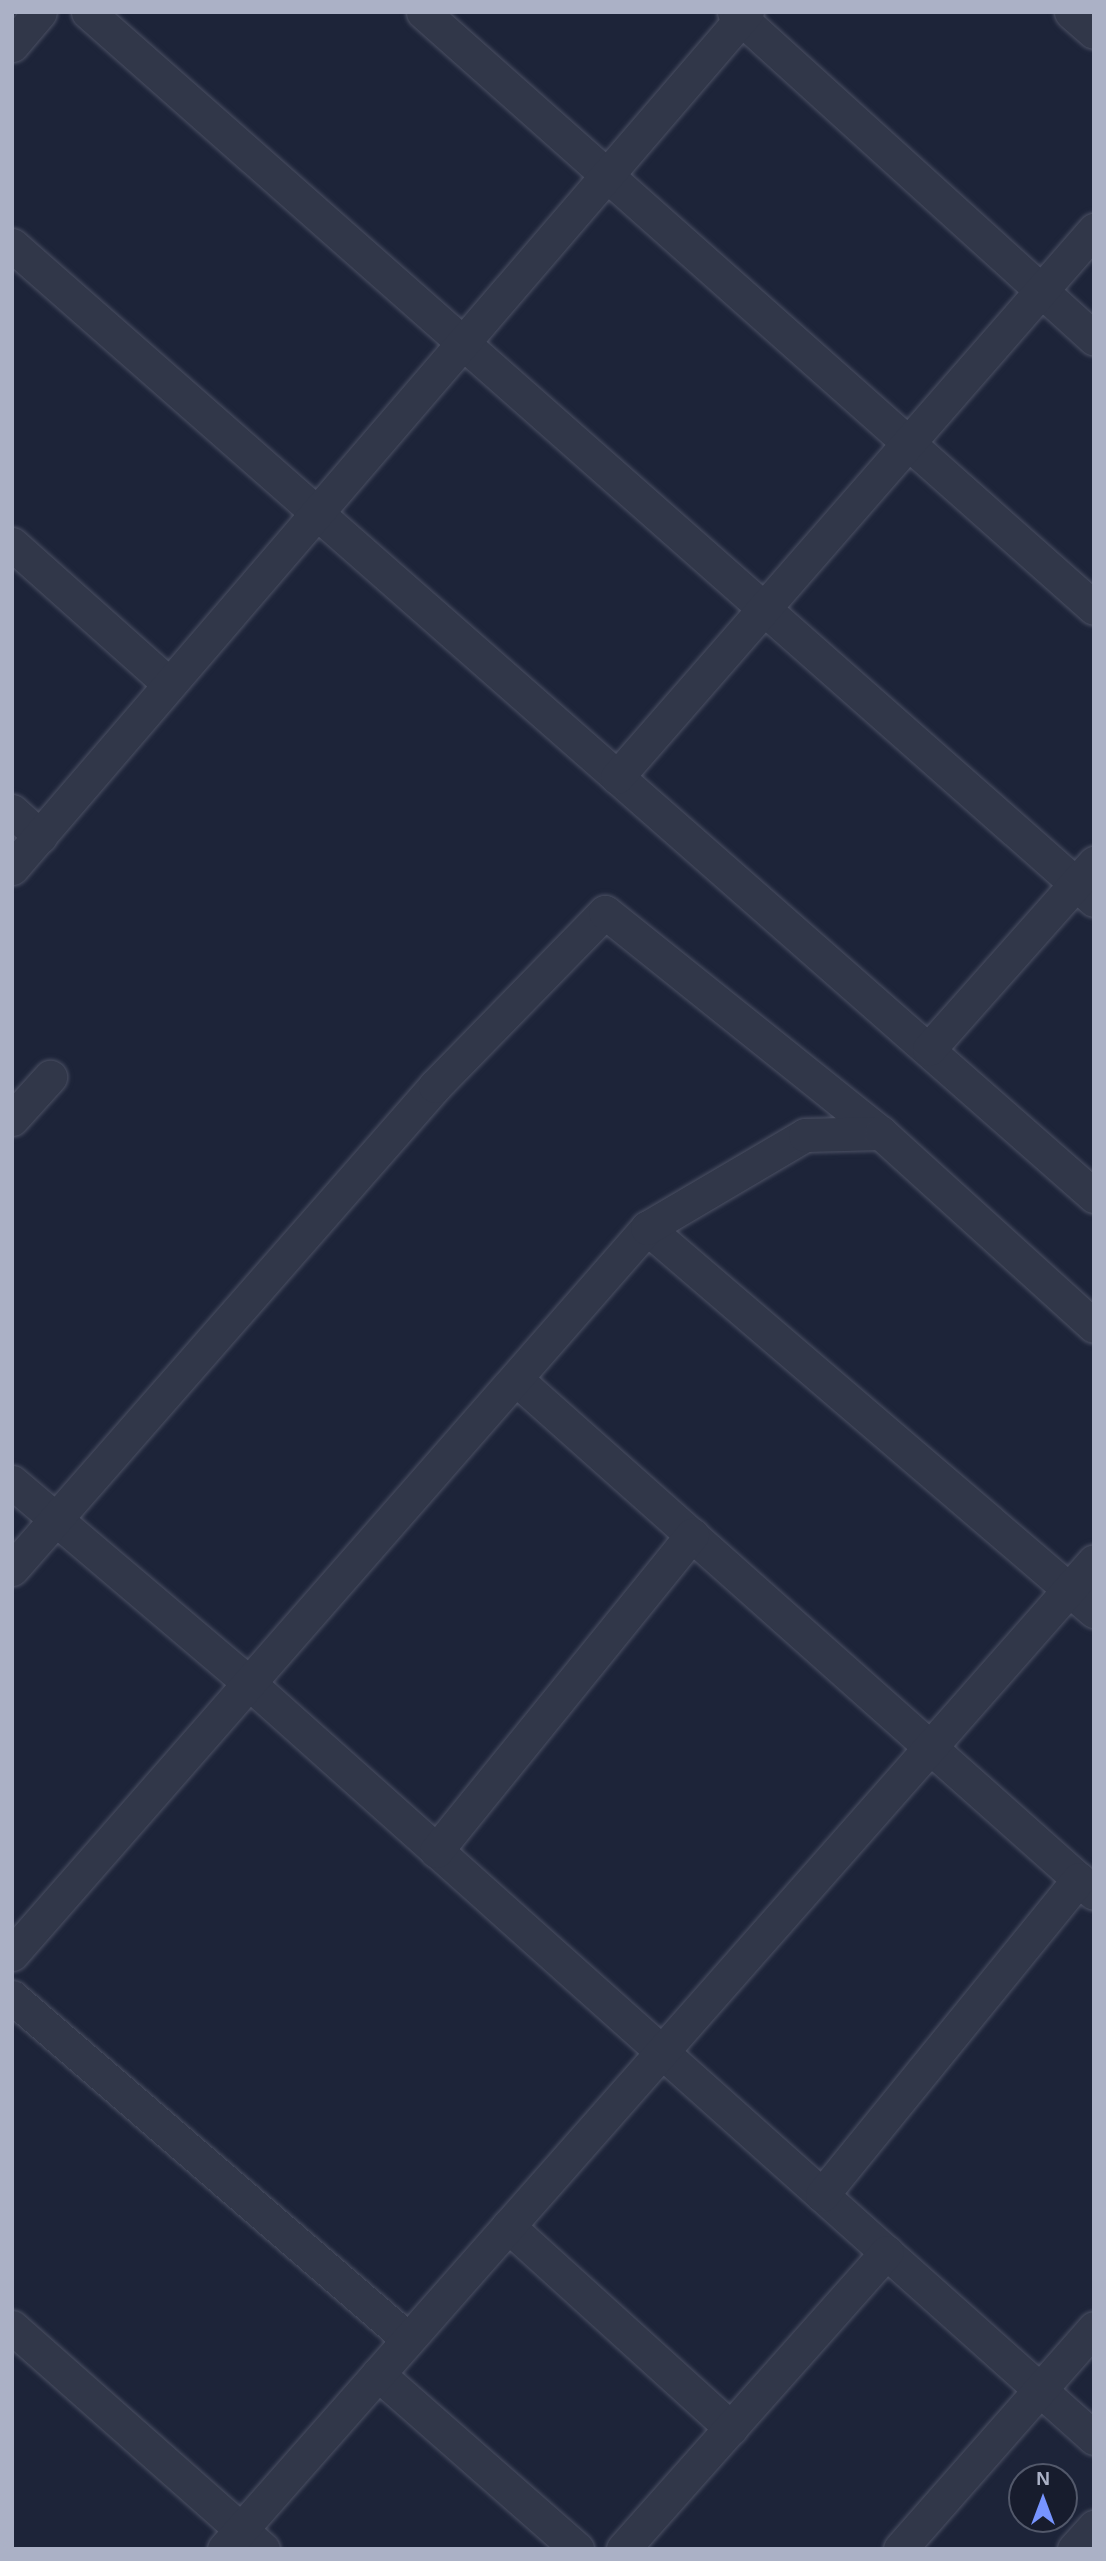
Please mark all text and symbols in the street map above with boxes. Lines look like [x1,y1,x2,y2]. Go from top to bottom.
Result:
north arrow [1008,2463,1078,2533]
text: N [1036,2468,1050,2489]

